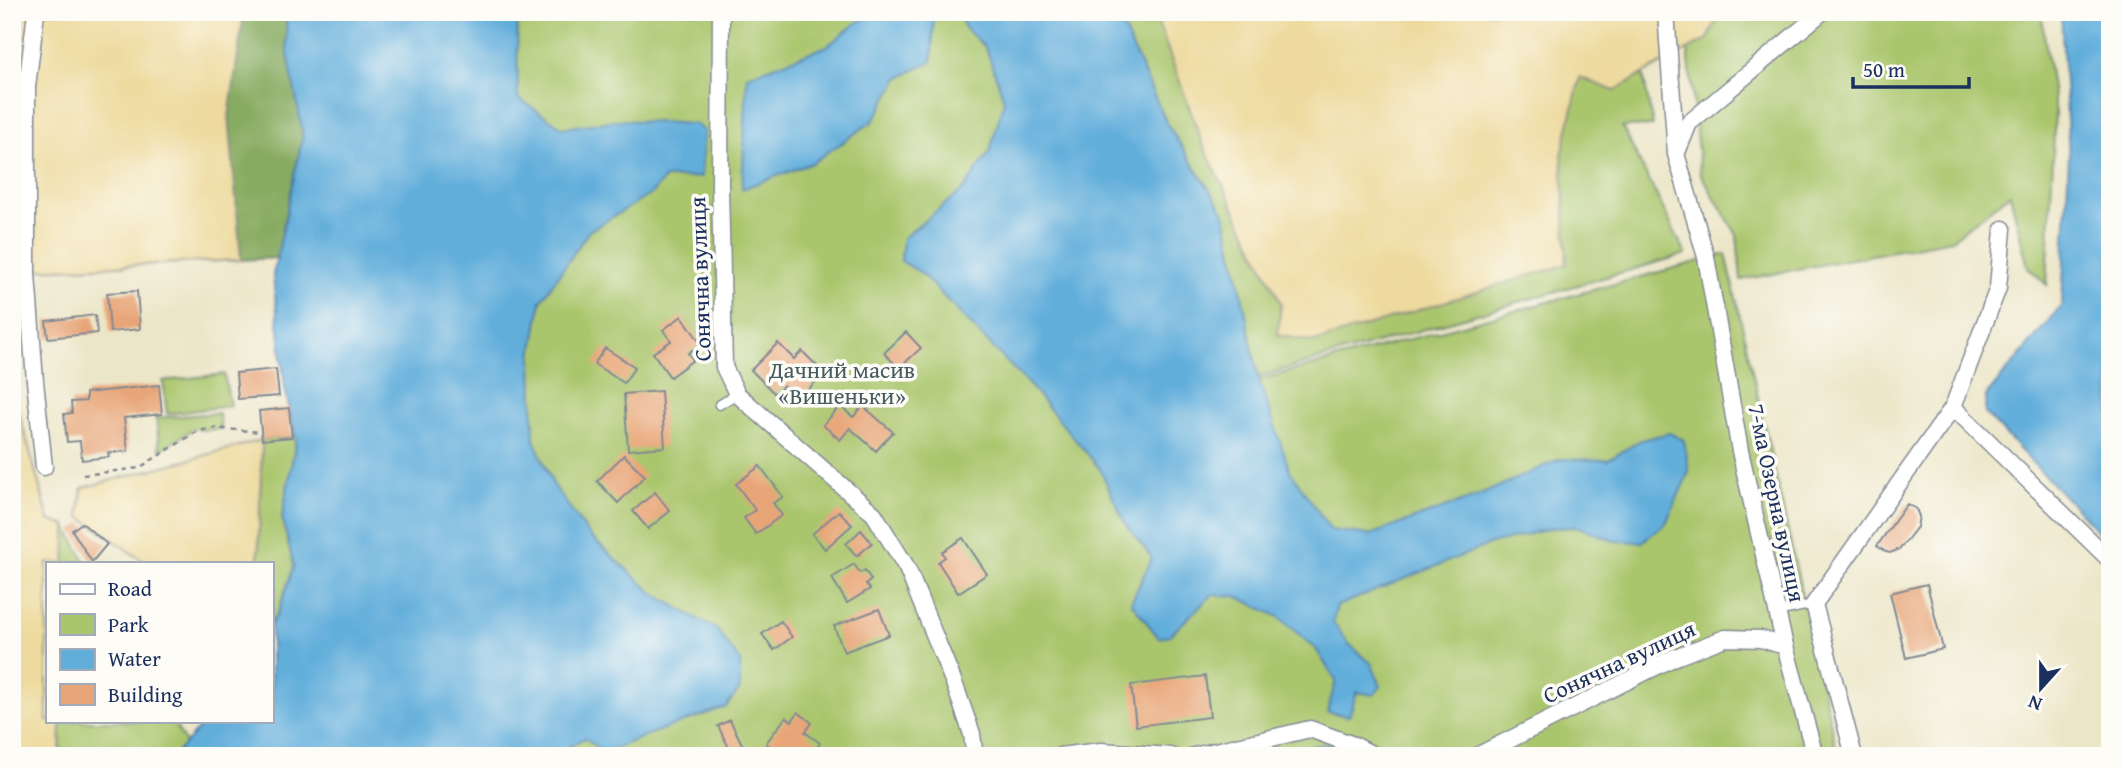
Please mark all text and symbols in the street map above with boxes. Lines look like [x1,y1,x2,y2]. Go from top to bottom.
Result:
scale bar [1853,46,1968,90]
text: 50 m [1863,54,1905,85]
street label: Сонячна вулиця [680,196,719,362]
park label: Дачний масив «Вишеньки» [768,353,915,412]
street label: 7-ма Озерна вулиця [1740,401,1815,605]
legend [46,562,273,722]
text: Road [108,573,153,604]
text: Park [108,609,149,640]
street label: Сонячна вулиця [1537,612,1701,711]
text: Water [108,643,161,674]
north arrow [2007,652,2076,722]
text: Building [108,679,183,710]
text: N [2024,688,2046,719]

